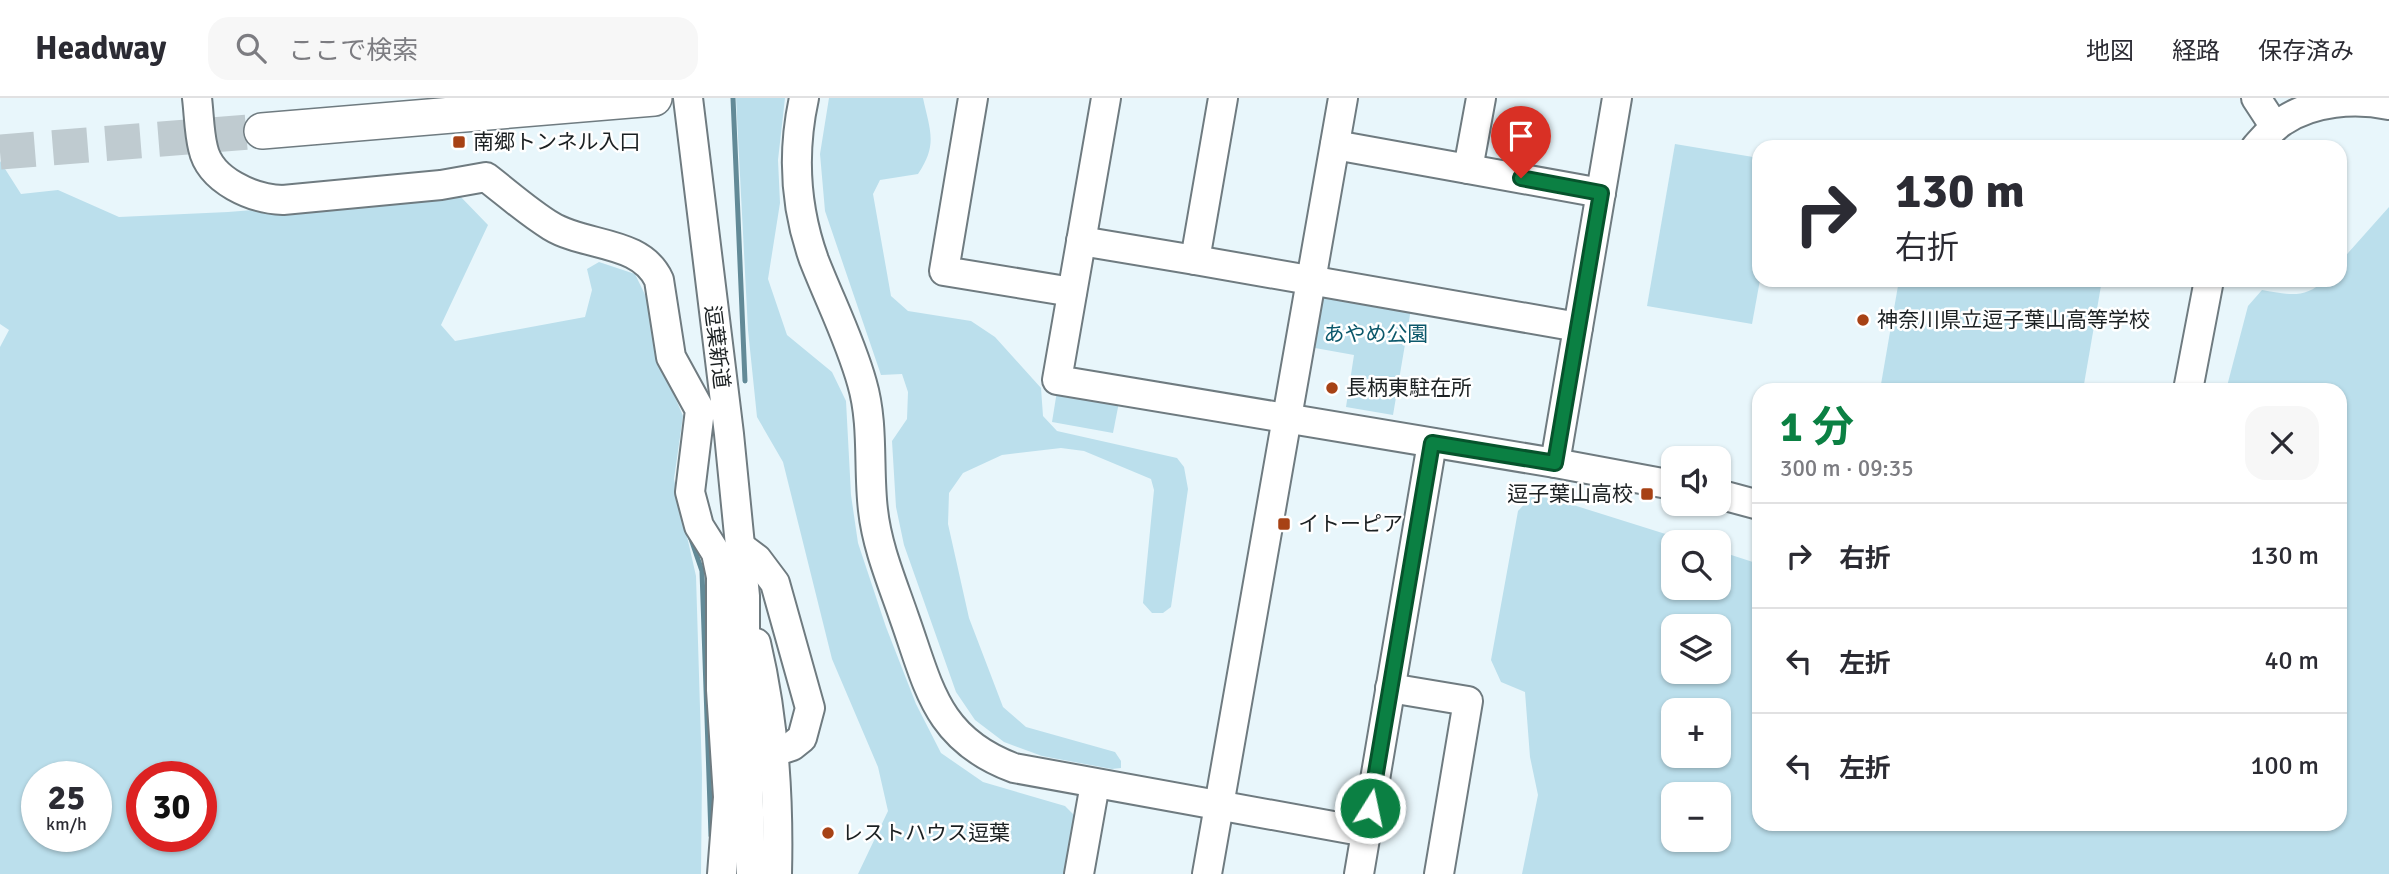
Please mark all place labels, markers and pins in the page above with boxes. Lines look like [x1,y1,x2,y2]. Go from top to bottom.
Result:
pin [1491,106,1551,178]
place label: 南郷トンネル入口 [473,129,641,155]
marker: 南郷トンネル入口 [451,134,467,150]
place label: 神奈川県立逗子葉山高等学校 [1877,307,2150,333]
marker: 神奈川県立逗子葉山高等学校 [1855,312,1871,328]
place label: 長柄東駐在所 [1346,375,1472,401]
marker: 長柄東駐在所 [1324,380,1340,396]
place label: 逗子葉山高校 [1507,481,1633,507]
marker: 逗子葉山高校 [1639,486,1655,502]
place label: イトーピア [1298,511,1403,537]
marker: イトーピア [1276,516,1292,532]
place label: レストハウス逗葉 [842,820,1010,846]
marker: レストハウス逗葉 [820,825,836,841]

